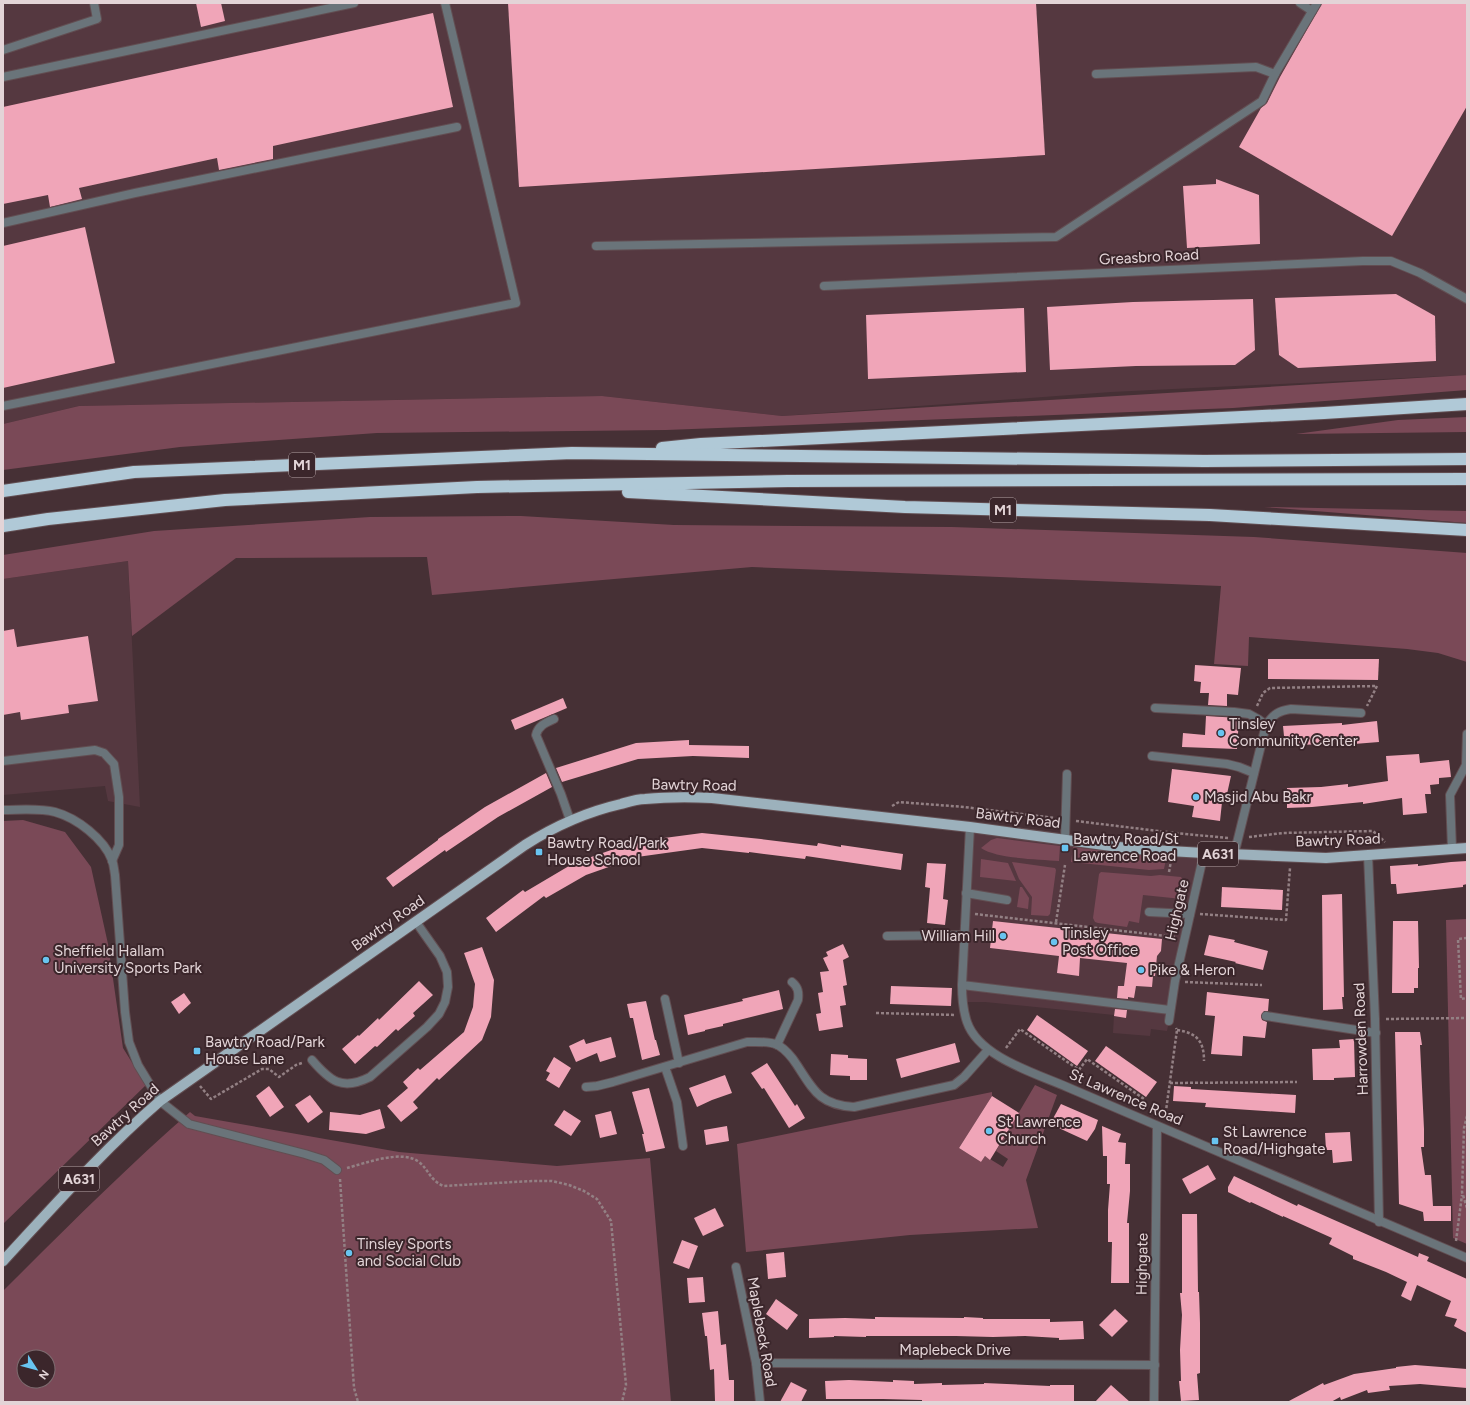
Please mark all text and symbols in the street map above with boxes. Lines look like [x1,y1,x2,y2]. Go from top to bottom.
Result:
street label: Greasbro Road [1099,245,1199,269]
road number: M1 [289,453,315,477]
road number: M1 [990,498,1016,522]
place label: Tinsley Community Center [1229,715,1358,750]
marker: Tinsley Community Center [1216,728,1226,738]
street label: Bawtry Road [651,775,737,795]
place label: Masjid Abu Bakr [1204,788,1312,806]
marker: Masjid Abu Bakr [1191,792,1201,802]
street label: Bawtry Road [975,804,1061,832]
place label: Bawtry Road/St Lawrence Road [1073,830,1179,865]
street label: Bawtry Road [1295,830,1381,850]
place label: Bawtry Road/Park House School [547,834,667,869]
road number: A631 [1198,842,1238,866]
marker: Bawtry Road/St Lawrence Road [1060,843,1070,853]
marker: Bawtry Road/Park House School [534,847,544,857]
street label: Highgate [1161,878,1193,942]
street label: Bawtry Road [348,891,428,955]
place label: Tinsley Post Office [1062,924,1138,959]
place label: William Hill [922,927,995,945]
marker: William Hill [998,931,1008,941]
marker: Tinsley Post Office [1049,937,1059,947]
place label: Sheffield Hallam University Sports Park [54,942,203,977]
marker: Sheffield Hallam University Sports Park [41,955,51,965]
place label: Pike & Heron [1149,961,1235,979]
marker: Pike & Heron [1136,965,1146,975]
street label: Harrowden Road [1350,982,1372,1096]
place label: Bawtry Road/Park House Lane [205,1033,325,1068]
marker: Bawtry Road/Park House Lane [192,1046,202,1056]
street label: St Lawrence Road [1066,1065,1186,1129]
street label: Bawtry Road [87,1080,163,1150]
place label: St Lawrence Church [997,1113,1081,1148]
place label: St Lawrence Road/Highgate [1223,1123,1326,1158]
marker: St Lawrence Church [984,1126,994,1136]
marker: St Lawrence Road/Highgate [1210,1136,1220,1146]
road number: A631 [59,1167,99,1191]
street label: Highgate [1132,1233,1152,1295]
place label: Tinsley Sports and Social Club [357,1235,461,1270]
marker: Tinsley Sports and Social Club [344,1248,354,1258]
street label: Maplebeck Road [743,1276,781,1388]
street label: Maplebeck Drive [899,1341,1011,1359]
north arrow [16,1349,56,1389]
text: N [36,1367,51,1382]

